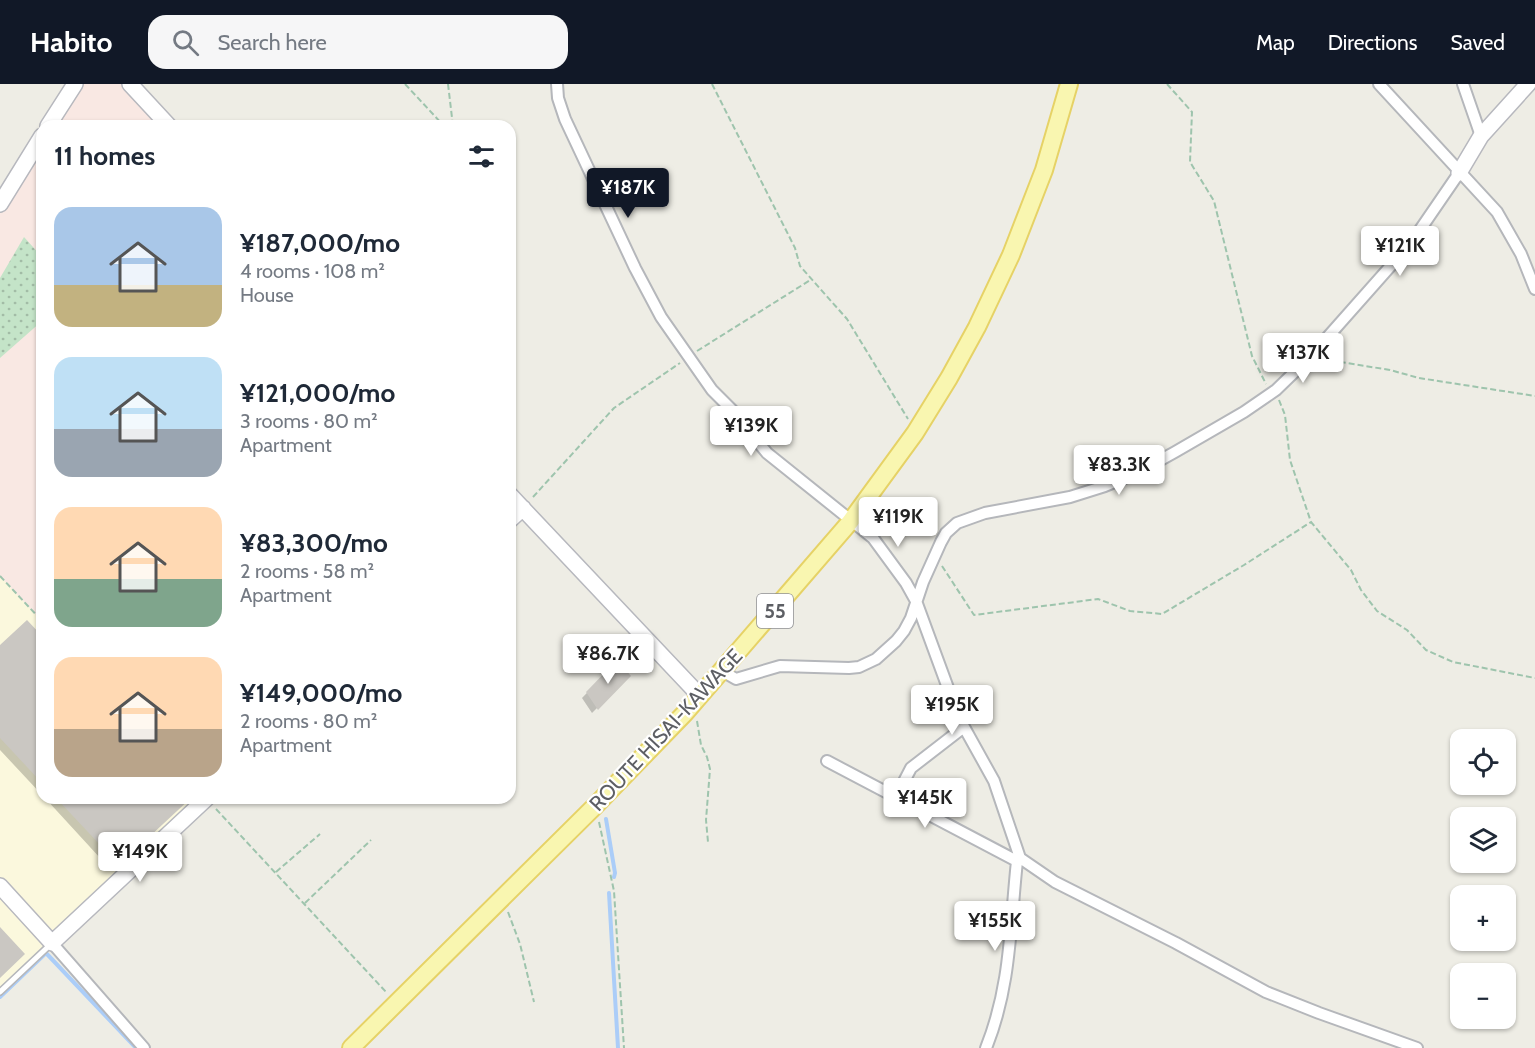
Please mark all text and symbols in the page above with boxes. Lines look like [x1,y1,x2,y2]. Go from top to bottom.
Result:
search box [148,15,568,69]
text: Habito [30,25,112,59]
icon: search [169,26,202,59]
text: Search here [217,29,327,56]
text: Map [1256,30,1295,55]
text: Directions [1328,30,1417,55]
text: Saved [1450,30,1505,55]
text: 11 homes [54,140,155,172]
icon: filters [465,140,498,173]
pin: ¥187K [586,168,670,219]
text: ¥187K [601,175,655,199]
pin: ¥121K [1358,226,1442,277]
text: ¥187,000/mo [240,227,400,259]
icon: home [102,231,174,303]
text: ¥121K [1375,233,1425,257]
text: 4 rooms · 108 m² [240,259,385,283]
text: House [240,283,294,307]
pin: ¥137K [1261,333,1345,384]
text: ¥137K [1277,340,1329,364]
text: ¥121,000/mo [240,377,395,409]
icon: home [102,381,174,453]
pin: ¥139K [709,406,793,457]
text: 3 rooms · 80 m² [240,409,378,433]
text: ¥139K [724,413,778,437]
text: Apartment [240,433,332,457]
pin: ¥83.3K [1070,445,1168,496]
text: ¥83.3K [1088,452,1150,476]
pin: ¥119K [856,497,940,548]
text: ¥119K [873,504,923,528]
text: ¥83,300/mo [240,527,388,559]
icon: home [102,531,174,603]
text: 2 rooms · 58 m² [240,559,374,583]
text: Apartment [240,583,332,607]
road number: 55 [757,594,793,628]
pin: ¥86.7K [559,634,657,685]
text: ¥86.7K [577,641,639,665]
street label: ROUTE HISAI-KAWAGE [584,643,747,816]
text: ¥149,000/mo [240,677,402,709]
icon: home [102,681,174,753]
pin: ¥195K [910,685,994,736]
text: ¥195K [925,692,979,716]
text: 2 rooms · 80 m² [240,709,377,733]
map controls [1450,729,1516,1029]
button: locate [1450,729,1516,795]
text: Apartment [240,733,332,757]
pin: ¥145K [883,778,967,829]
text: ¥145K [897,785,953,809]
button: layers [1450,807,1516,873]
pin: ¥149K [98,832,182,883]
text: ¥149K [112,839,168,863]
button: + [1450,885,1516,951]
pin: ¥155K [953,901,1037,952]
text: ¥155K [968,908,1022,932]
button: − [1450,963,1516,1029]

